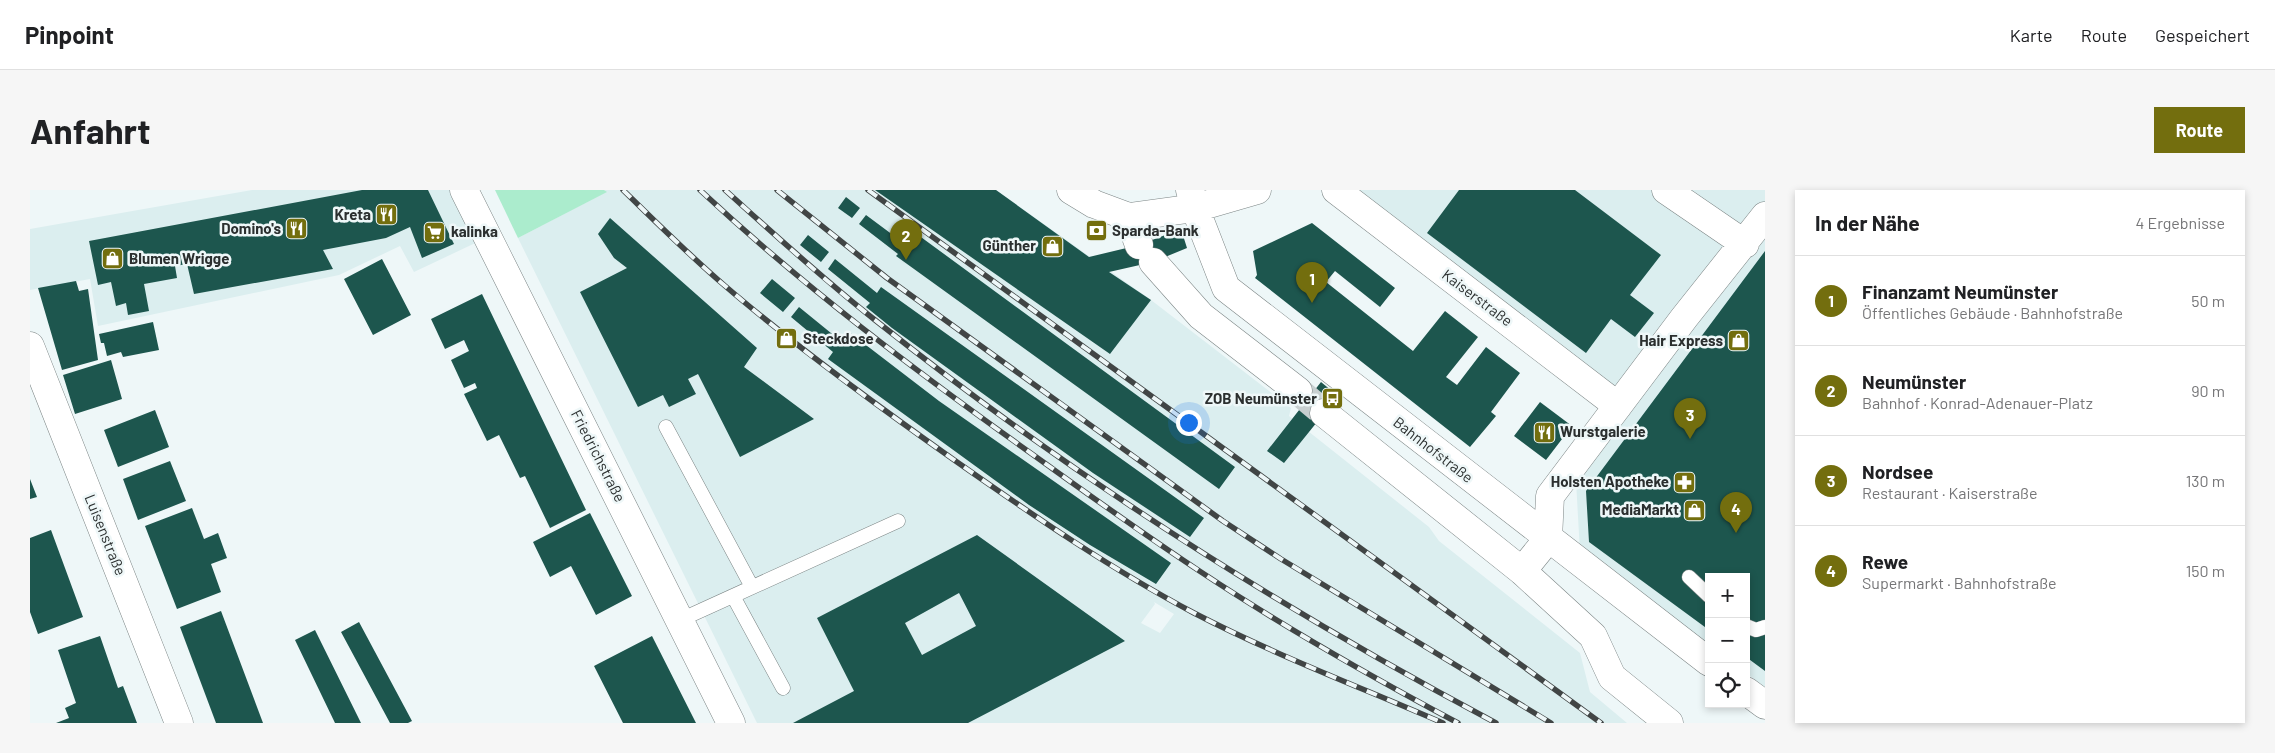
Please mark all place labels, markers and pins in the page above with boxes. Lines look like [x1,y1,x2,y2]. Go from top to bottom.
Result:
restaurant icon: Kreta [375,203,399,227]
place label: Kreta [334,205,371,223]
restaurant icon: Domino's [285,217,309,241]
place label: Domino's [221,219,281,237]
pin: 2 [890,219,922,260]
bank icon: Sparda-Bank [1084,219,1108,243]
supermarket icon: kalinka [423,220,447,244]
place label: Sparda-Bank [1112,221,1199,239]
place label: kalinka [451,222,498,240]
shop icon: Günther [1040,234,1064,258]
place label: Günther [983,236,1036,254]
shop icon: Blumen Wrigge [101,247,125,271]
place label: Blumen Wrigge [129,249,229,267]
pin: 1 [1296,262,1328,303]
shop icon: Steckdose [775,327,799,351]
place label: Steckdose [803,329,874,347]
shop icon: Hair Express [1727,329,1751,353]
place label: Hair Express [1639,331,1723,349]
bus stop icon: ZOB Neumünster [1321,387,1345,411]
place label: ZOB Neumünster [1205,389,1317,407]
pin: 3 [1674,398,1706,439]
restaurant icon: Wurstgalerie [1532,420,1556,444]
place label: Wurstgalerie [1560,422,1646,440]
pharmacy icon: Holsten Apotheke [1673,470,1697,494]
place label: Holsten Apotheke [1551,472,1669,490]
pin: 4 [1720,492,1752,533]
shop icon: MediaMarkt [1683,498,1707,522]
place label: MediaMarkt [1602,500,1679,518]

